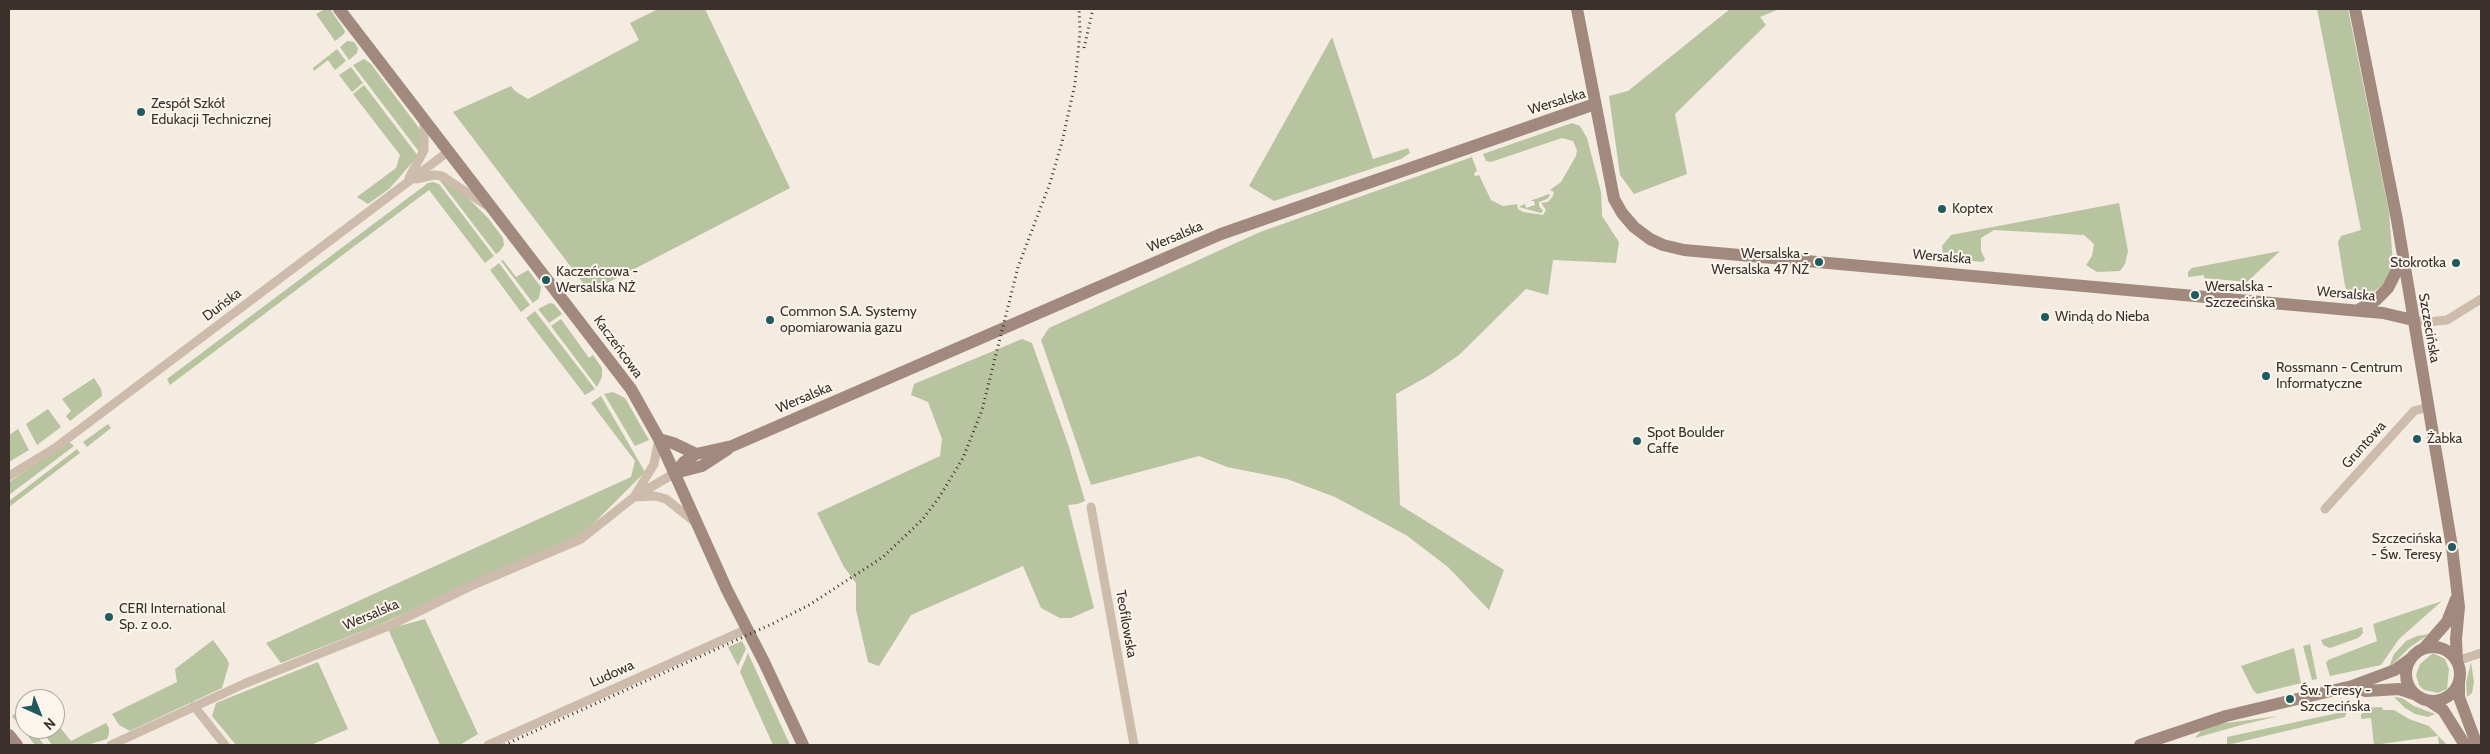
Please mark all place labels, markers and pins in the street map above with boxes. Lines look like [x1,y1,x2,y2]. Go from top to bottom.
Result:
place label: Zespół Szkół Edukacji Technicznej [151,96,271,128]
marker: Zespół Szkół Edukacji Technicznej [135,106,147,118]
place label: Koptex [1952,201,1993,217]
marker: Koptex [1936,203,1948,215]
place label: Wersalska - Wersalska 47 NŻ [1711,246,1809,278]
place label: Stokrotka [2390,255,2446,271]
marker: Wersalska - Wersalska 47 NŻ [1813,256,1825,268]
marker: Stokrotka [2450,257,2462,269]
place label: Kaczeńcowa - Wersalska NŻ [556,264,638,296]
marker: Kaczeńcowa - Wersalska NŻ [540,274,552,286]
place label: Wersalska - Szczecińska [2205,279,2275,312]
marker: Wersalska - Szczecińska [2189,289,2201,301]
place label: Common S.A. Systemy opomiarowania gazu [780,304,917,336]
place label: Windą do Nieba [2055,309,2150,325]
marker: Windą do Nieba [2039,311,2051,323]
marker: Common S.A. Systemy opomiarowania gazu [764,314,776,326]
place label: Rossmann - Centrum Informatyczne [2276,360,2402,392]
marker: Rossmann - Centrum Informatyczne [2260,370,2272,382]
place label: Spot Boulder Caffe [1647,425,1724,458]
place label: Żabka [2427,431,2462,447]
marker: Żabka [2411,433,2423,445]
marker: Spot Boulder Caffe [1631,435,1643,447]
place label: Szczecińska - Św. Teresy [2371,531,2442,564]
marker: Szczecińska - Św. Teresy [2446,541,2458,553]
place label: CERI International Sp. z o.o. [119,601,226,634]
marker: CERI International Sp. z o.o. [103,611,115,623]
place label: Św. Teresy - Szczecińska [2300,683,2371,716]
marker: Św. Teresy - Szczecińska [2284,693,2296,705]

